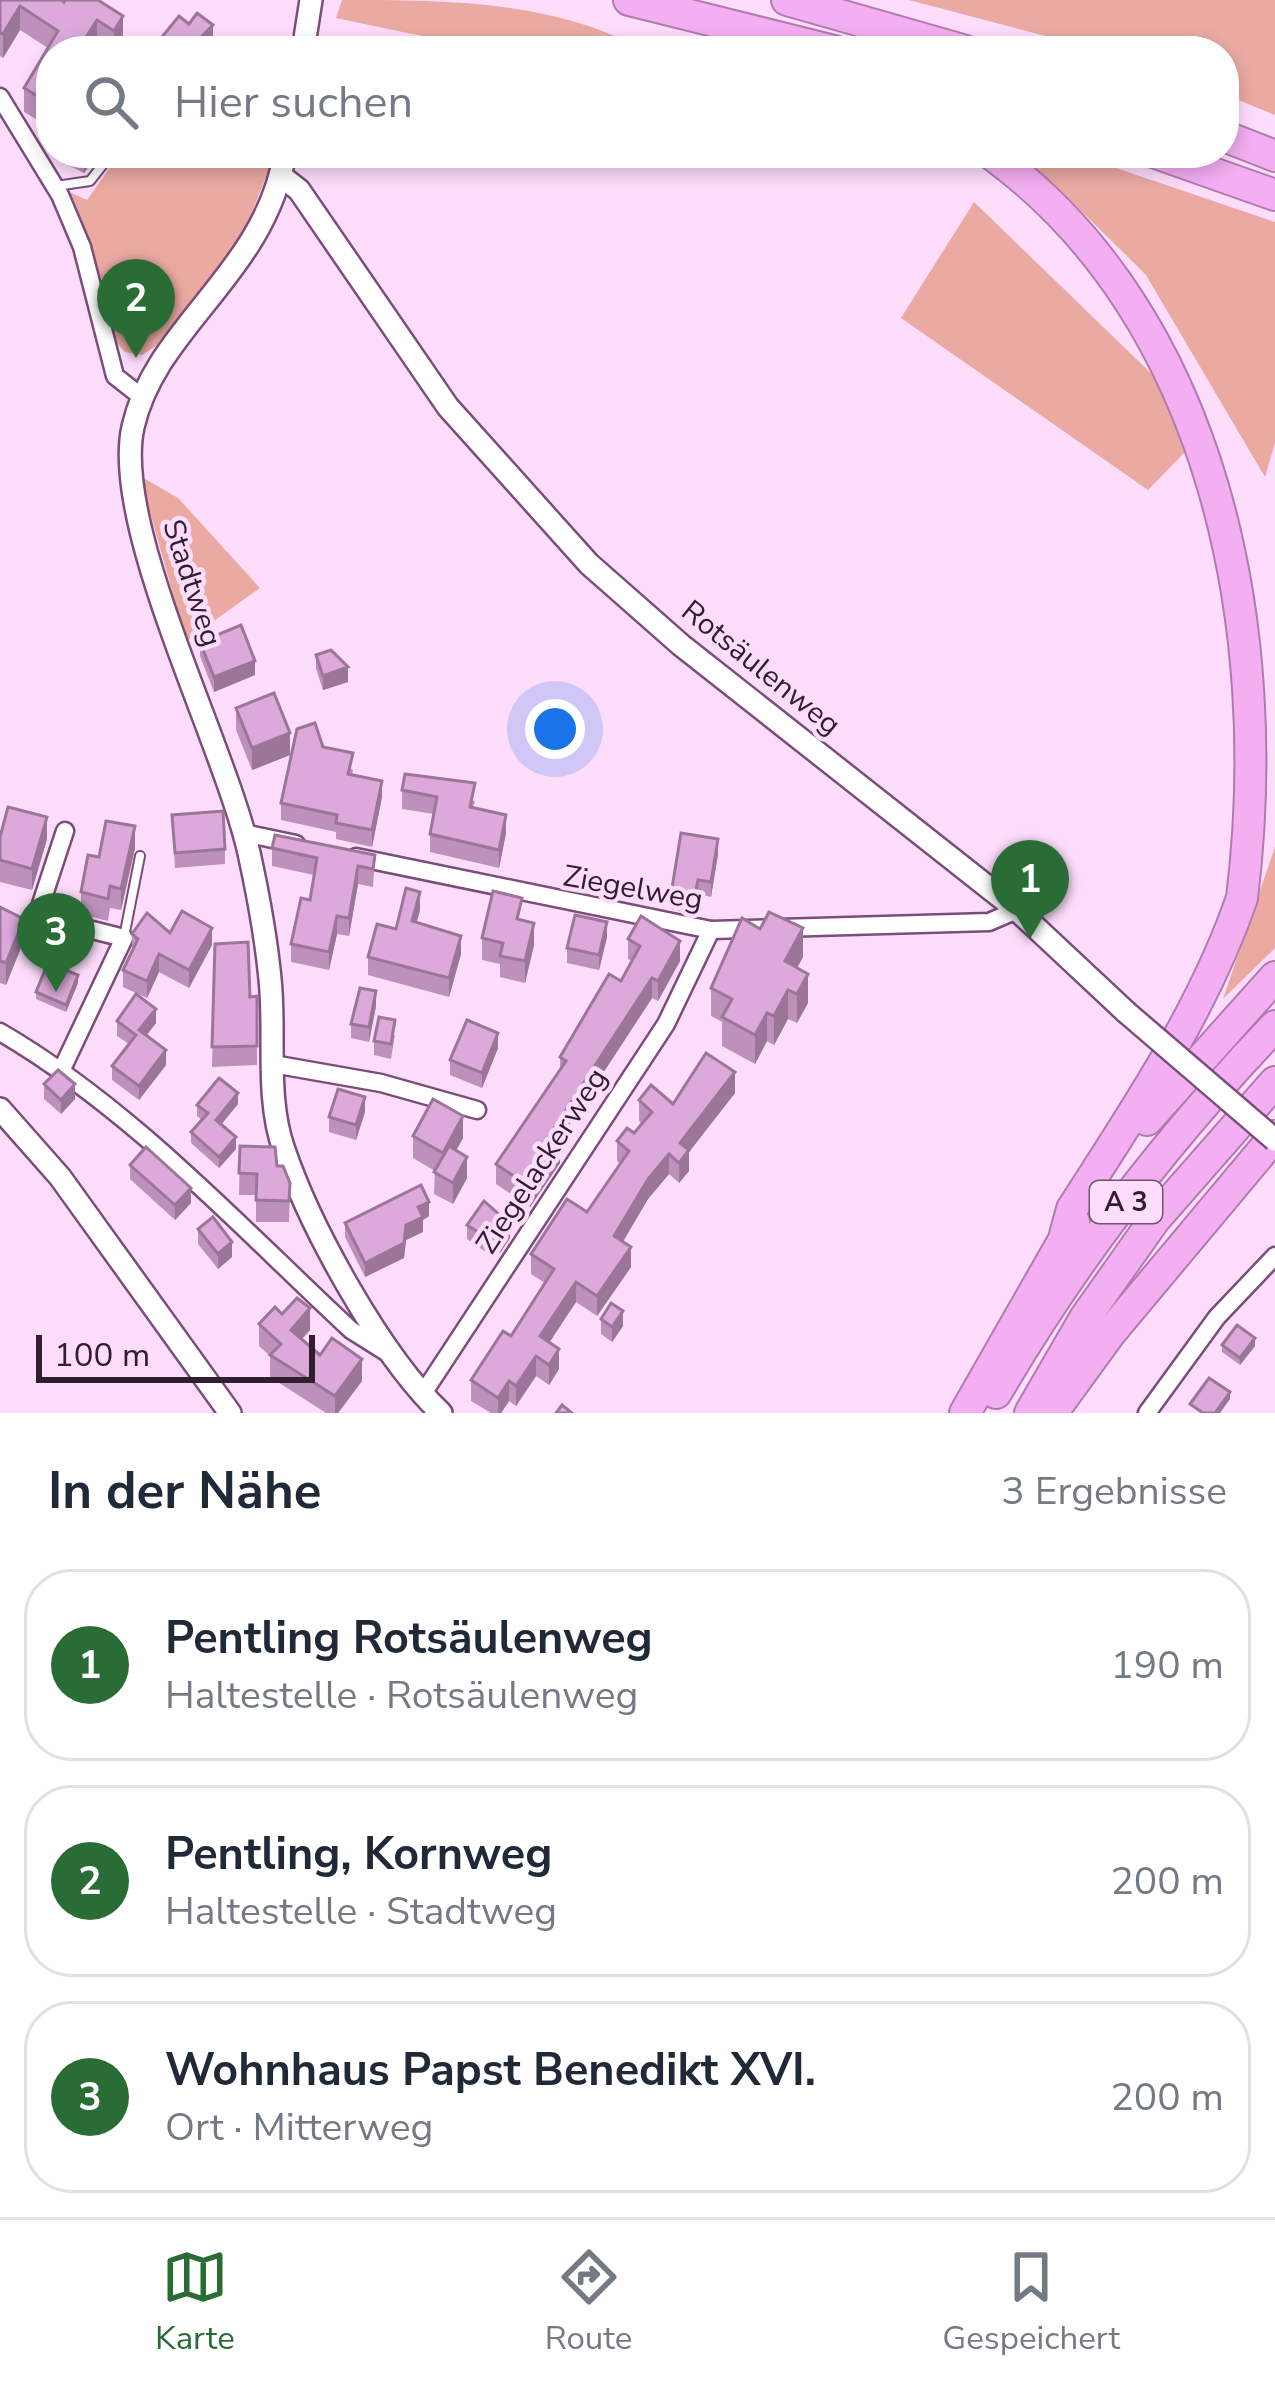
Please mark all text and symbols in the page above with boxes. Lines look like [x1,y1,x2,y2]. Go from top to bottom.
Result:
search box [36,36,1239,168]
icon: search [78,69,144,135]
text: Hier suchen [174,72,413,133]
pin: 2 [97,259,175,358]
street label: Stadtweg [152,514,232,652]
street label: Rotsäulenweg [673,591,849,745]
your location [525,699,585,759]
pin: 1 [991,840,1069,939]
street label: Ziegelweg [560,856,706,920]
pin: 3 [17,893,95,992]
street label: Ziegelackerweg [467,1060,617,1262]
road number: A 3 [1090,1181,1162,1223]
scale bar [36,1329,315,1382]
text: 100 m [54,1333,150,1378]
text: In der Nähe [48,1456,321,1526]
text: 3 Ergebnisse [1001,1465,1227,1518]
text: Pentling Rotsäulenweg [165,1608,653,1669]
text: 1 [78,1639,102,1692]
text: 190 m [1110,1639,1224,1692]
text: Haltestelle · Rotsäulenweg [165,1669,638,1722]
text: Pentling, Kornweg [165,1824,552,1885]
text: 2 [78,1855,102,1908]
text: 200 m [1110,1855,1224,1908]
text: Haltestelle · Stadtweg [165,1885,557,1938]
text: Wohnhaus Papst Benedikt XVI. [165,2040,816,2101]
text: 3 [78,2071,102,2124]
text: 200 m [1110,2071,1224,2124]
text: Ort · Mitterweg [165,2101,433,2154]
tab: Karte [155,2244,235,2361]
tab: Route [545,2244,632,2361]
tab: Gespeichert [942,2244,1120,2361]

